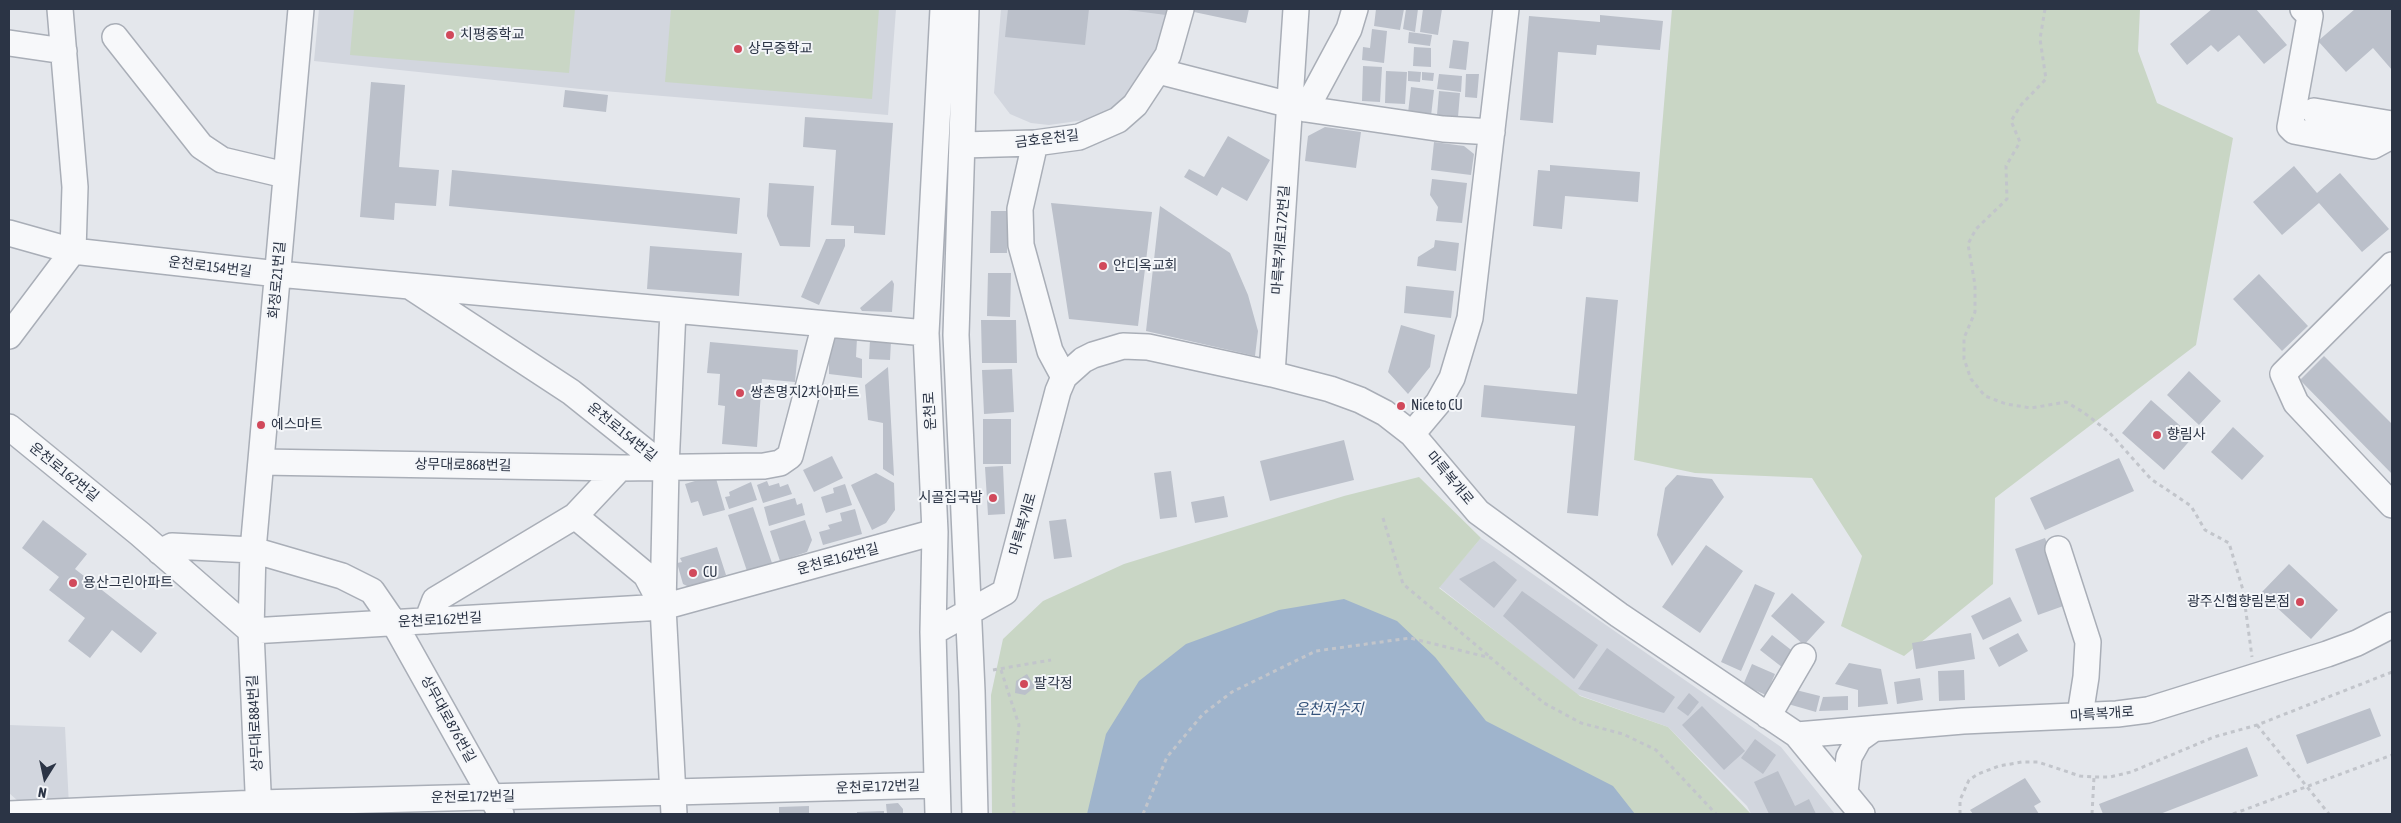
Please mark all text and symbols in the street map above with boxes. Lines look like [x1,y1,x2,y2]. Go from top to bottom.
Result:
place label: 치평중학교 [460,27,524,43]
marker: 치평중학교 [444,29,456,41]
place label: 상무중학교 [748,41,812,57]
marker: 상무중학교 [732,43,744,55]
street label: 금호운천길 [1014,127,1080,151]
street label: 마륵복개로172번길 [1269,185,1293,295]
street label: 화정로21번길 [265,241,289,319]
street label: 운천로154번길 [167,254,253,280]
place label: 안디옥교회 [1113,258,1177,274]
marker: 안디옥교회 [1097,260,1109,272]
place label: 쌍촌명지2차아파트 [750,385,860,401]
marker: 쌍촌명지2차아파트 [734,387,746,399]
street label: 운천로 [921,391,939,431]
place label: Nice to CU [1411,398,1463,414]
street label: 운천로154번길 [584,399,660,465]
marker: Nice to CU [1395,400,1407,412]
place label: 에스마트 [271,417,323,433]
marker: 에스마트 [255,419,267,431]
place label: 향림사 [2167,427,2206,443]
marker: 향림사 [2151,429,2163,441]
street label: 운천로162번길 [26,439,102,505]
street label: 마륵복개로 [1423,448,1477,508]
street label: 상무대로868번길 [414,456,512,474]
place label: 시골집국밥 [919,490,983,506]
street label: 마륵복개로 [1006,491,1040,557]
marker: 시골집국밥 [987,492,999,504]
street label: 운천로162번길 [795,540,881,578]
place label: CU [703,565,718,581]
marker: CU [687,567,699,579]
place label: 용산그린아파트 [83,575,173,591]
marker: 용산그린아파트 [67,577,79,589]
place label: 광주신협향림본점 [2187,594,2290,610]
marker: 광주신협향림본점 [2294,596,2306,608]
street label: 운천로162번길 [398,609,482,631]
street label: 상무대로876번길 [417,672,479,766]
street label: 상무대로884번길 [244,674,266,772]
place label: 팔각정 [1034,676,1073,692]
marker: 팔각정 [1018,678,1030,690]
water label: 운천저수지 [1295,700,1363,718]
street label: 마륵복개로 [2069,703,2135,725]
north arrow [20,753,70,803]
street label: 운천로172번길 [836,777,920,797]
text: N [37,784,48,801]
street label: 운천로172번길 [431,788,515,806]

